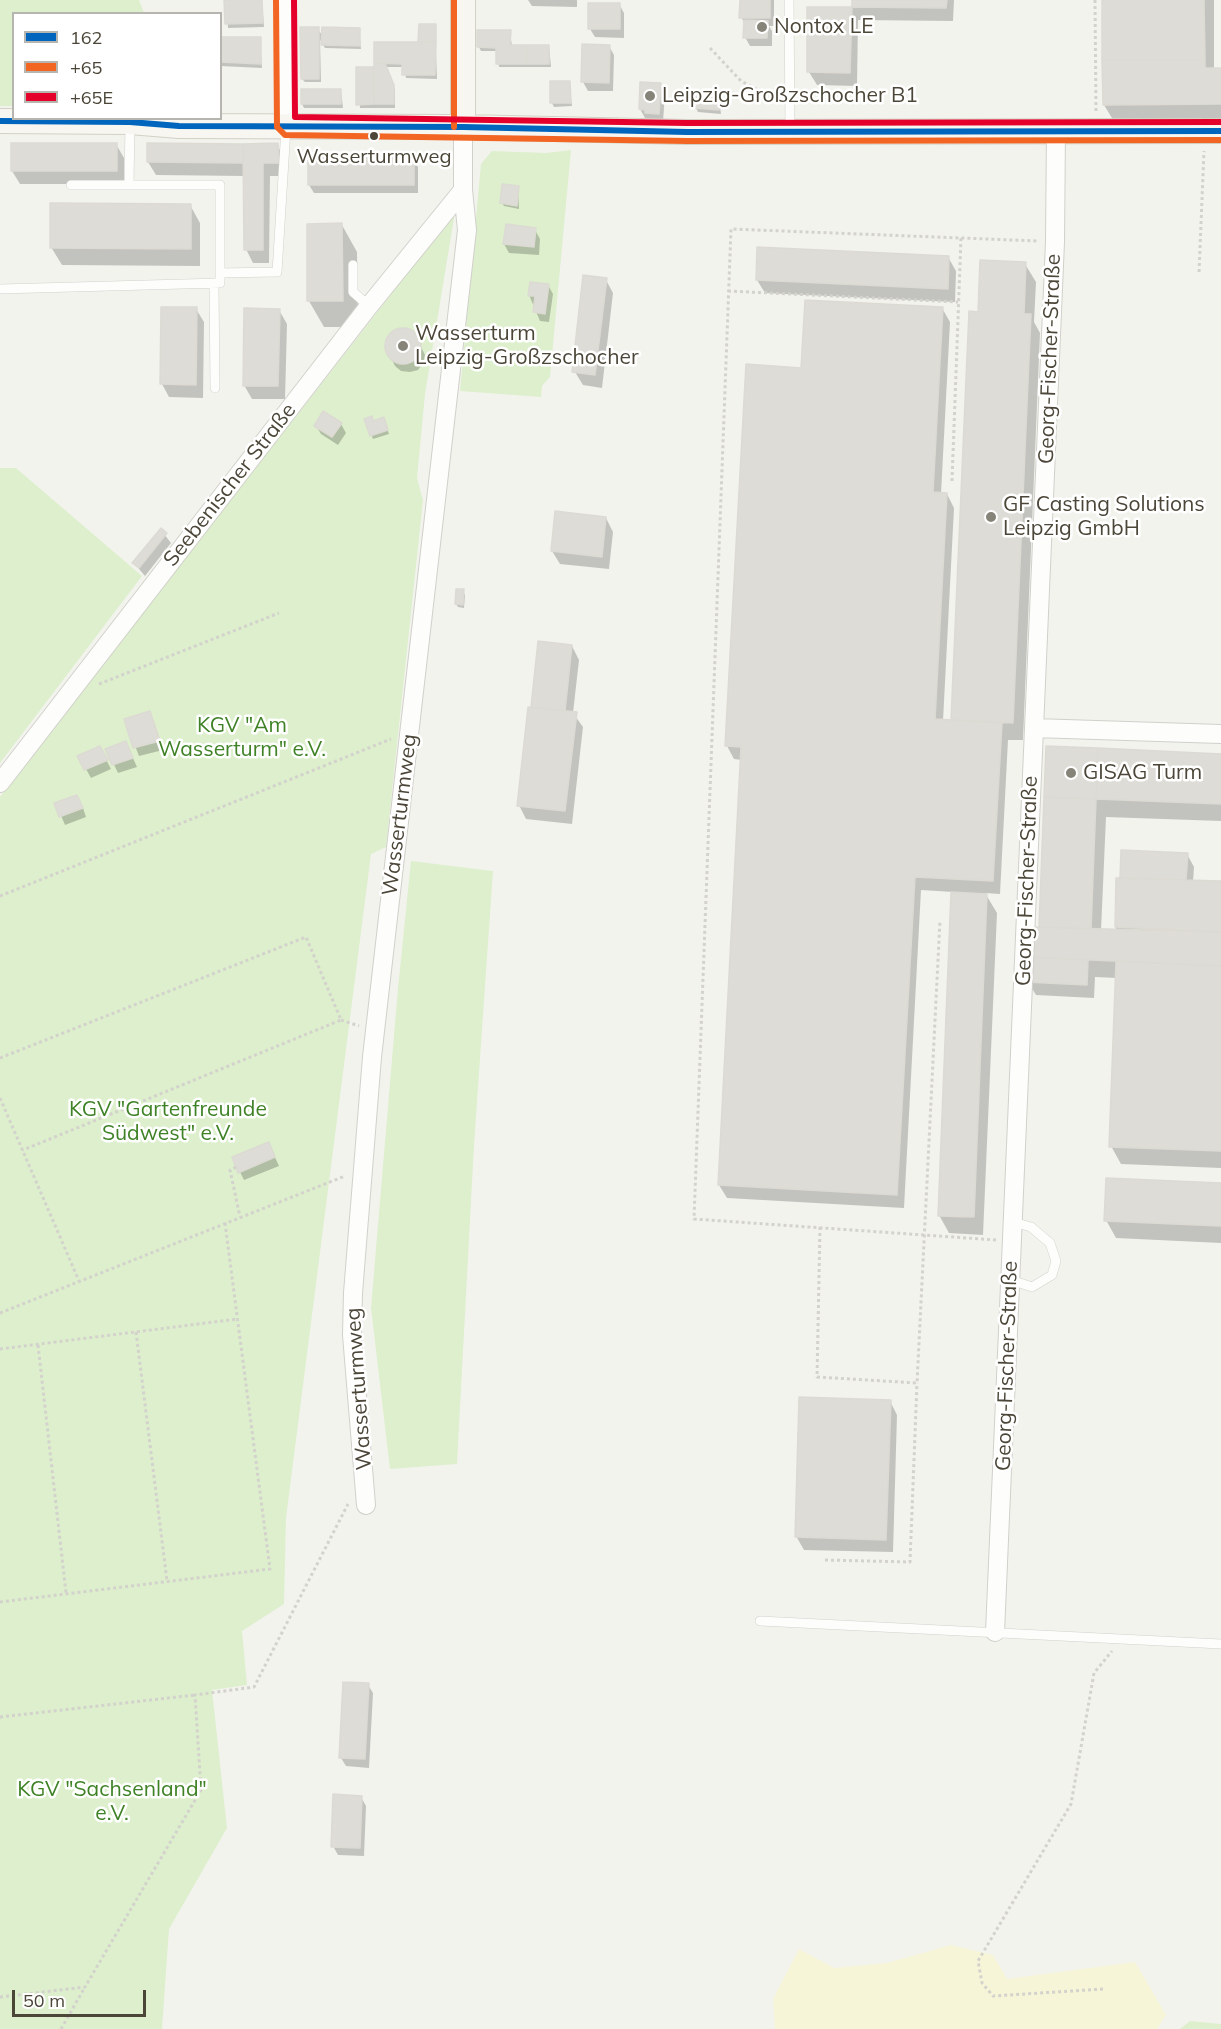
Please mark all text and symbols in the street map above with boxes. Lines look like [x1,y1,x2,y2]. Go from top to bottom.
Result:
legend [12,12,222,120]
place label: Nontox LE [774,14,873,40]
marker: Nontox LE [755,20,769,34]
text: 162 [70,26,102,49]
text: +65 [70,56,102,79]
place label: Leipzig-Großzschocher B1 [662,83,918,109]
text: +65E [70,86,113,109]
marker: Leipzig-Großzschocher B1 [643,89,657,103]
marker: Wasserturmweg [368,130,380,142]
place label: Wasserturmweg [296,145,452,169]
street label: Georg-Fischer-Straße [1034,254,1066,464]
place label: Wasserturm Leipzig-Großzschocher [415,321,639,371]
marker: Wasserturm Leipzig-Großzschocher [396,339,410,353]
street label: Seebenischer Straße [158,398,302,572]
place label: GF Casting Solutions Leipzig GmbH [1003,492,1205,542]
marker: GF Casting Solutions Leipzig GmbH [984,510,998,524]
park label: KGV "Am Wasserturm" e.V. [158,713,326,763]
street label: Wasserturmweg [378,733,422,897]
place label: GISAG Turm [1083,760,1202,786]
marker: GISAG Turm [1064,766,1078,780]
street label: Georg-Fischer-Straße [1011,776,1043,986]
park label: KGV "Gartenfreunde Südwest" e.V. [69,1097,267,1147]
street label: Georg-Fischer-Straße [991,1261,1023,1471]
street label: Wasserturmweg [341,1307,377,1471]
park label: KGV "Sachsenland" e.V. [17,1777,207,1827]
scale bar [15,1978,148,2016]
text: 50 m [23,1989,65,2012]

